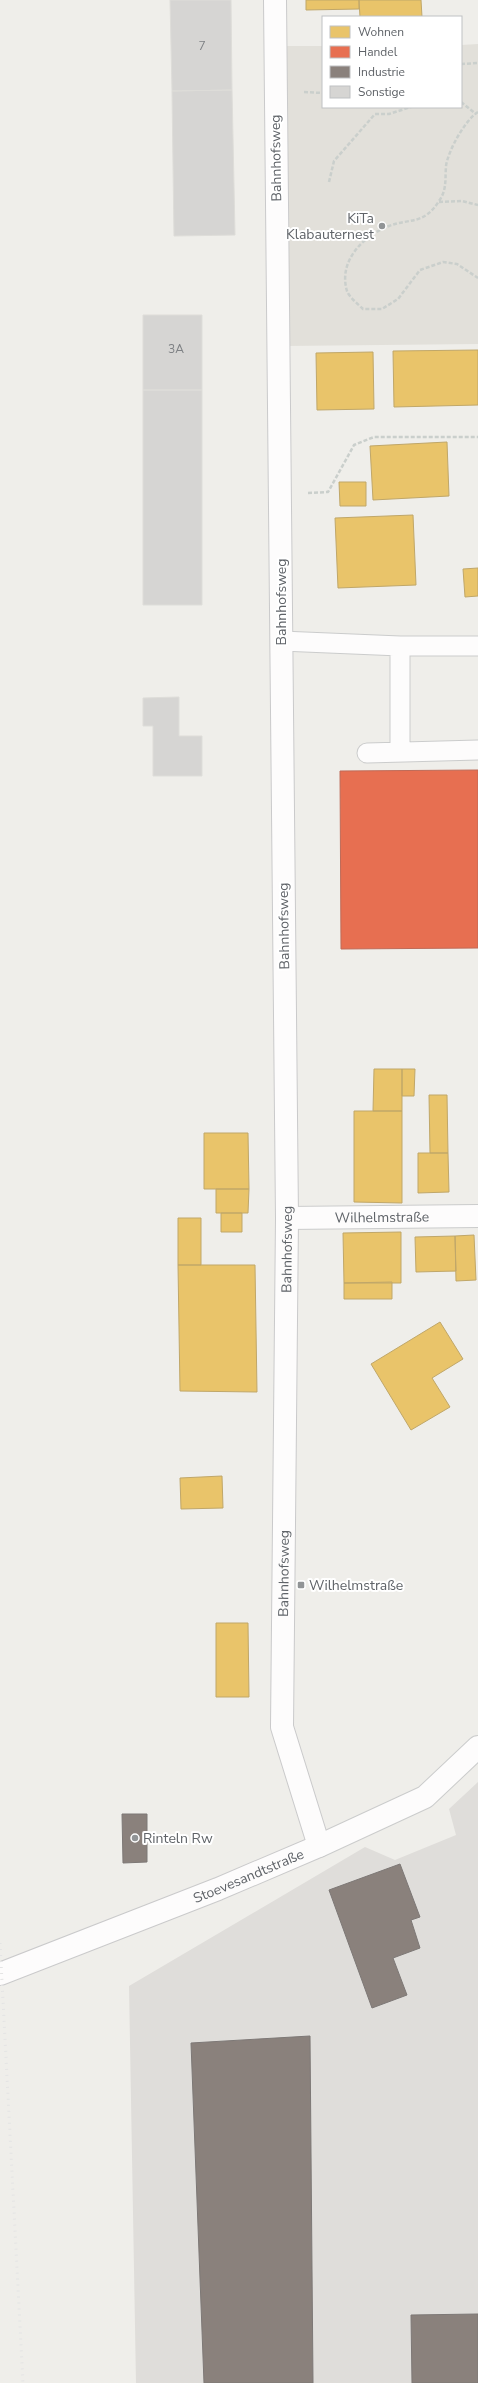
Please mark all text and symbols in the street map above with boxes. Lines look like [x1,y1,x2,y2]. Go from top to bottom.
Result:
legend [322,16,462,108]
text: Wohnen [358,24,404,40]
house number: 7 [198,38,206,54]
text: Handel [358,44,398,60]
text: Industrie [358,64,405,80]
text: Sonstige [358,84,405,100]
street label: Bahnhofsweg [266,114,286,202]
place label: KiTa Klabauternest [286,209,374,244]
marker: KiTa Klabauternest [377,221,387,231]
house number: 3A [168,341,184,357]
street label: Bahnhofsweg [272,559,291,645]
street label: Bahnhofsweg [274,882,294,970]
street label: Bahnhofsweg [277,1206,297,1293]
street label: Wilhelmstraße [335,1207,429,1227]
street label: Bahnhofsweg [274,1530,293,1617]
place label: Wilhelmstraße [309,1576,403,1595]
marker: Wilhelmstraße [296,1580,306,1590]
place label: Rinteln Rw [143,1829,213,1848]
marker: Rinteln Rw [130,1833,140,1843]
street label: Stoevesandtstraße [190,1844,307,1907]

